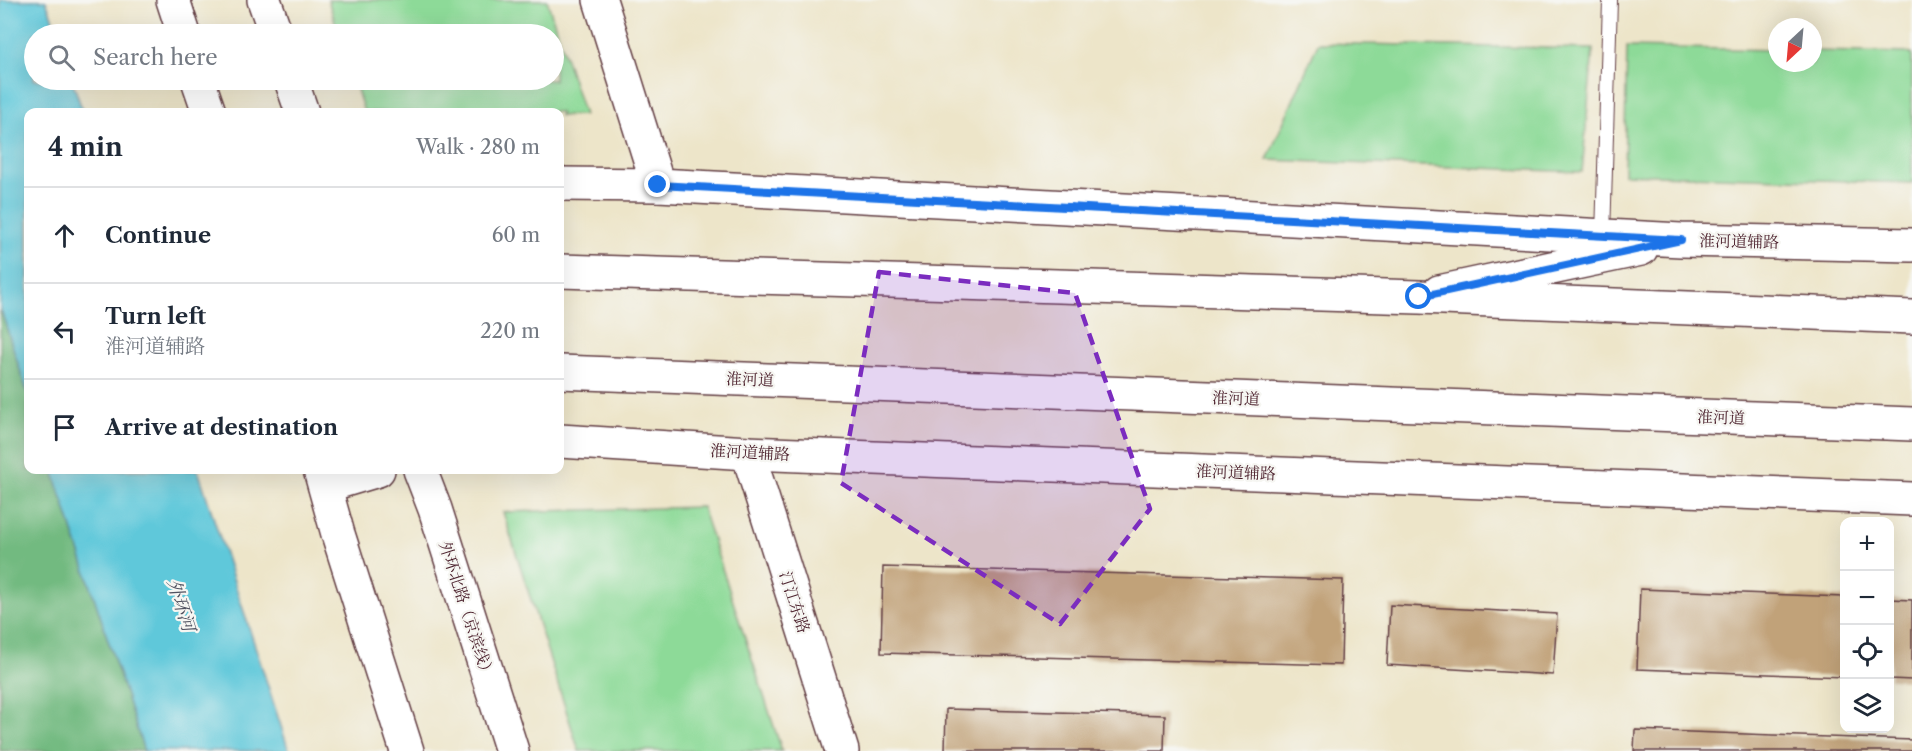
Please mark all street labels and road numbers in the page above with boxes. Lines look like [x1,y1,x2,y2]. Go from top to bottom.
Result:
street label: 淮河道辅路 [1699,230,1779,252]
street label: 淮河道 [726,368,774,390]
street label: 淮河道 [1212,387,1260,409]
street label: 淮河道 [1697,406,1745,428]
street label: 淮河道辅路 [710,440,790,464]
street label: 淮河道辅路 [1196,461,1276,483]
street label: 外环北路（京滨线） [435,538,499,682]
street label: 汀江东路 [776,568,814,636]

